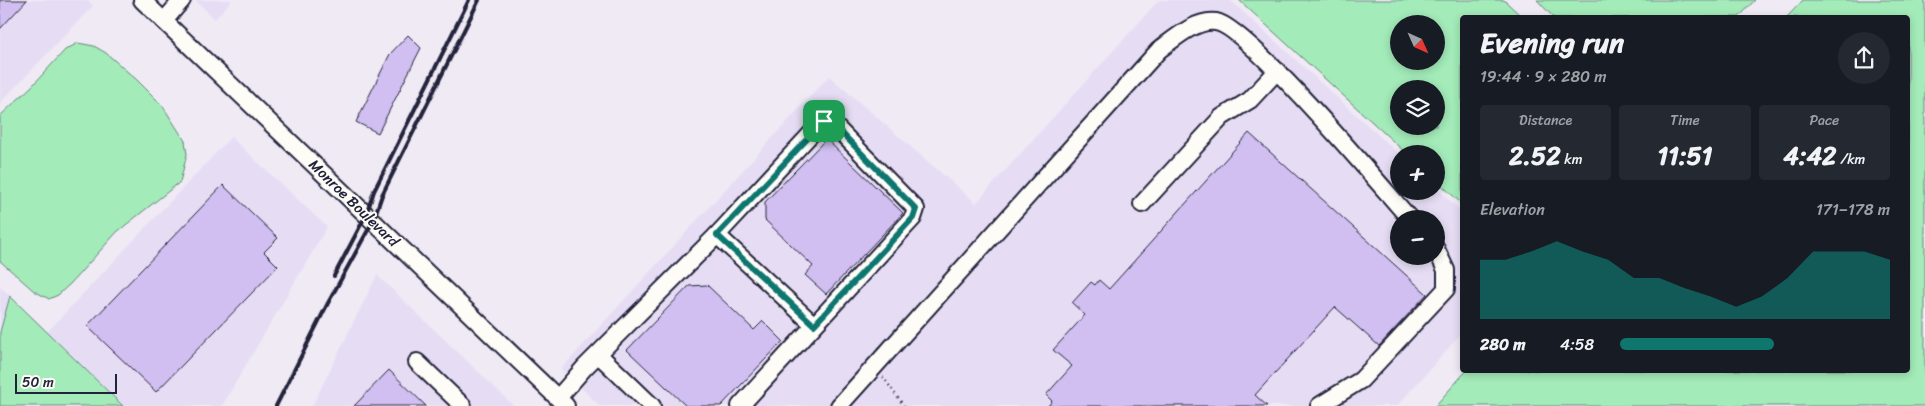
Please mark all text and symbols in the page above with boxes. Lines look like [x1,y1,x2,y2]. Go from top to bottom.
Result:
north arrow [1390,15,1445,70]
map controls [1390,15,1445,265]
text: Evening run [1480,18,1624,67]
button: share [1838,32,1890,84]
text: 19:44 · 9 × 280 m [1480,62,1607,91]
button: layers [1390,80,1445,135]
pin [803,100,845,142]
icon: arrive [810,107,838,135]
text: Distance [1519,108,1572,133]
text: Time [1670,108,1700,133]
text: Pace [1809,108,1839,133]
text: 2.52 [1509,133,1561,178]
text: 11:51 [1657,133,1713,178]
text: 4:42 [1783,133,1837,178]
button: + [1390,145,1445,200]
text: km [1561,147,1582,172]
text: /km [1837,147,1865,172]
street label: Monroe Boulevard [303,153,406,254]
text: Elevation [1480,195,1545,224]
text: 171–178 m [1816,195,1890,224]
button: − [1390,210,1445,265]
text: 280 m [1480,330,1525,359]
text: 4:58 [1560,330,1594,359]
text: 50 m [22,370,54,395]
scale bar [15,371,118,394]

